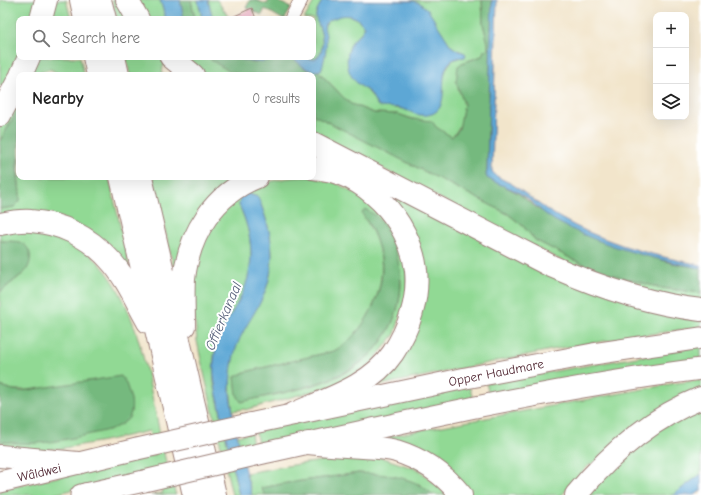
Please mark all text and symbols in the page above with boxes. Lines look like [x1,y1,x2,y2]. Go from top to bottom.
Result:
map controls [653,12,689,120]
button: + [653,12,689,48]
search box [16,16,316,60]
icon: search [30,27,52,49]
text: Search here [62,29,140,47]
button: − [653,48,689,84]
button: layers [653,84,689,120]
text: Nearby [32,89,83,108]
text: 0 results [252,91,300,106]
water label: Offierkanaal [202,279,246,353]
street label: Opper Haudmare [447,356,545,389]
street label: Wâldwei [16,460,62,485]

